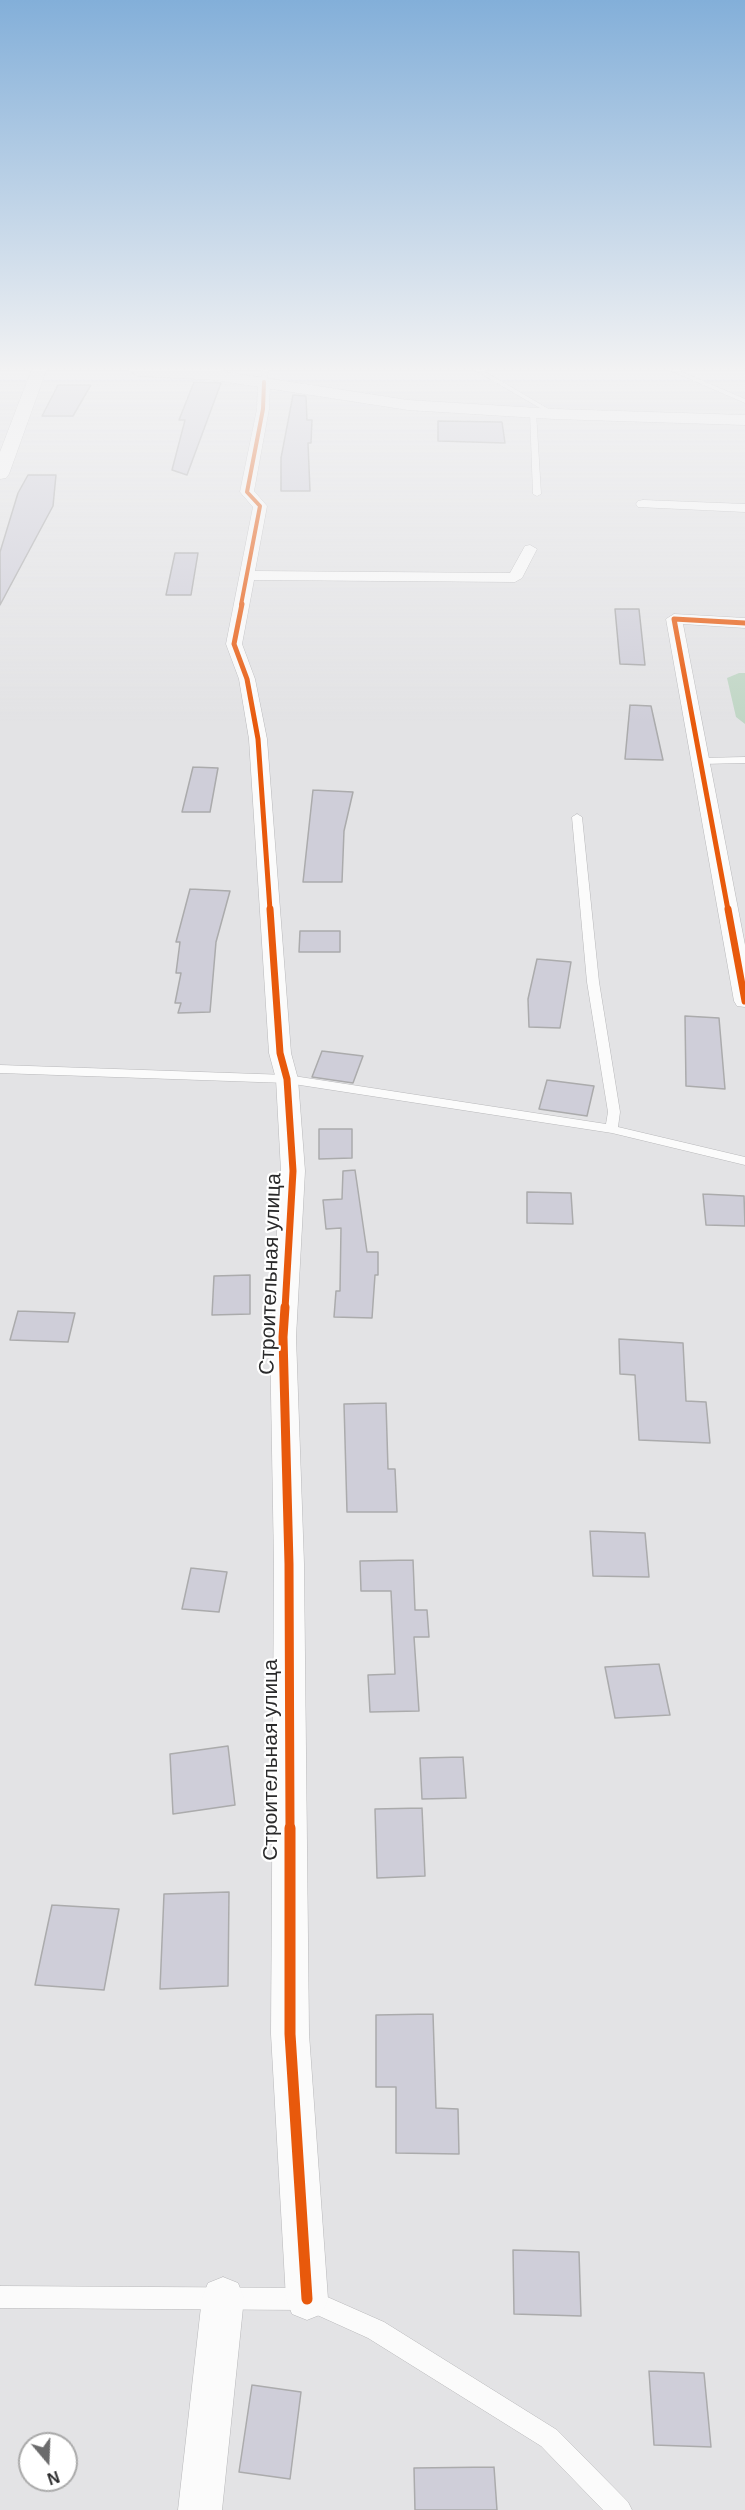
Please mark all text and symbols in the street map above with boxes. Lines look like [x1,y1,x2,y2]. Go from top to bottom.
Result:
street label: Строительная улица [255,1173,287,1375]
street label: Строительная улица [258,1659,284,1861]
north arrow [18,2432,78,2492]
text: N [45,2468,62,2488]

